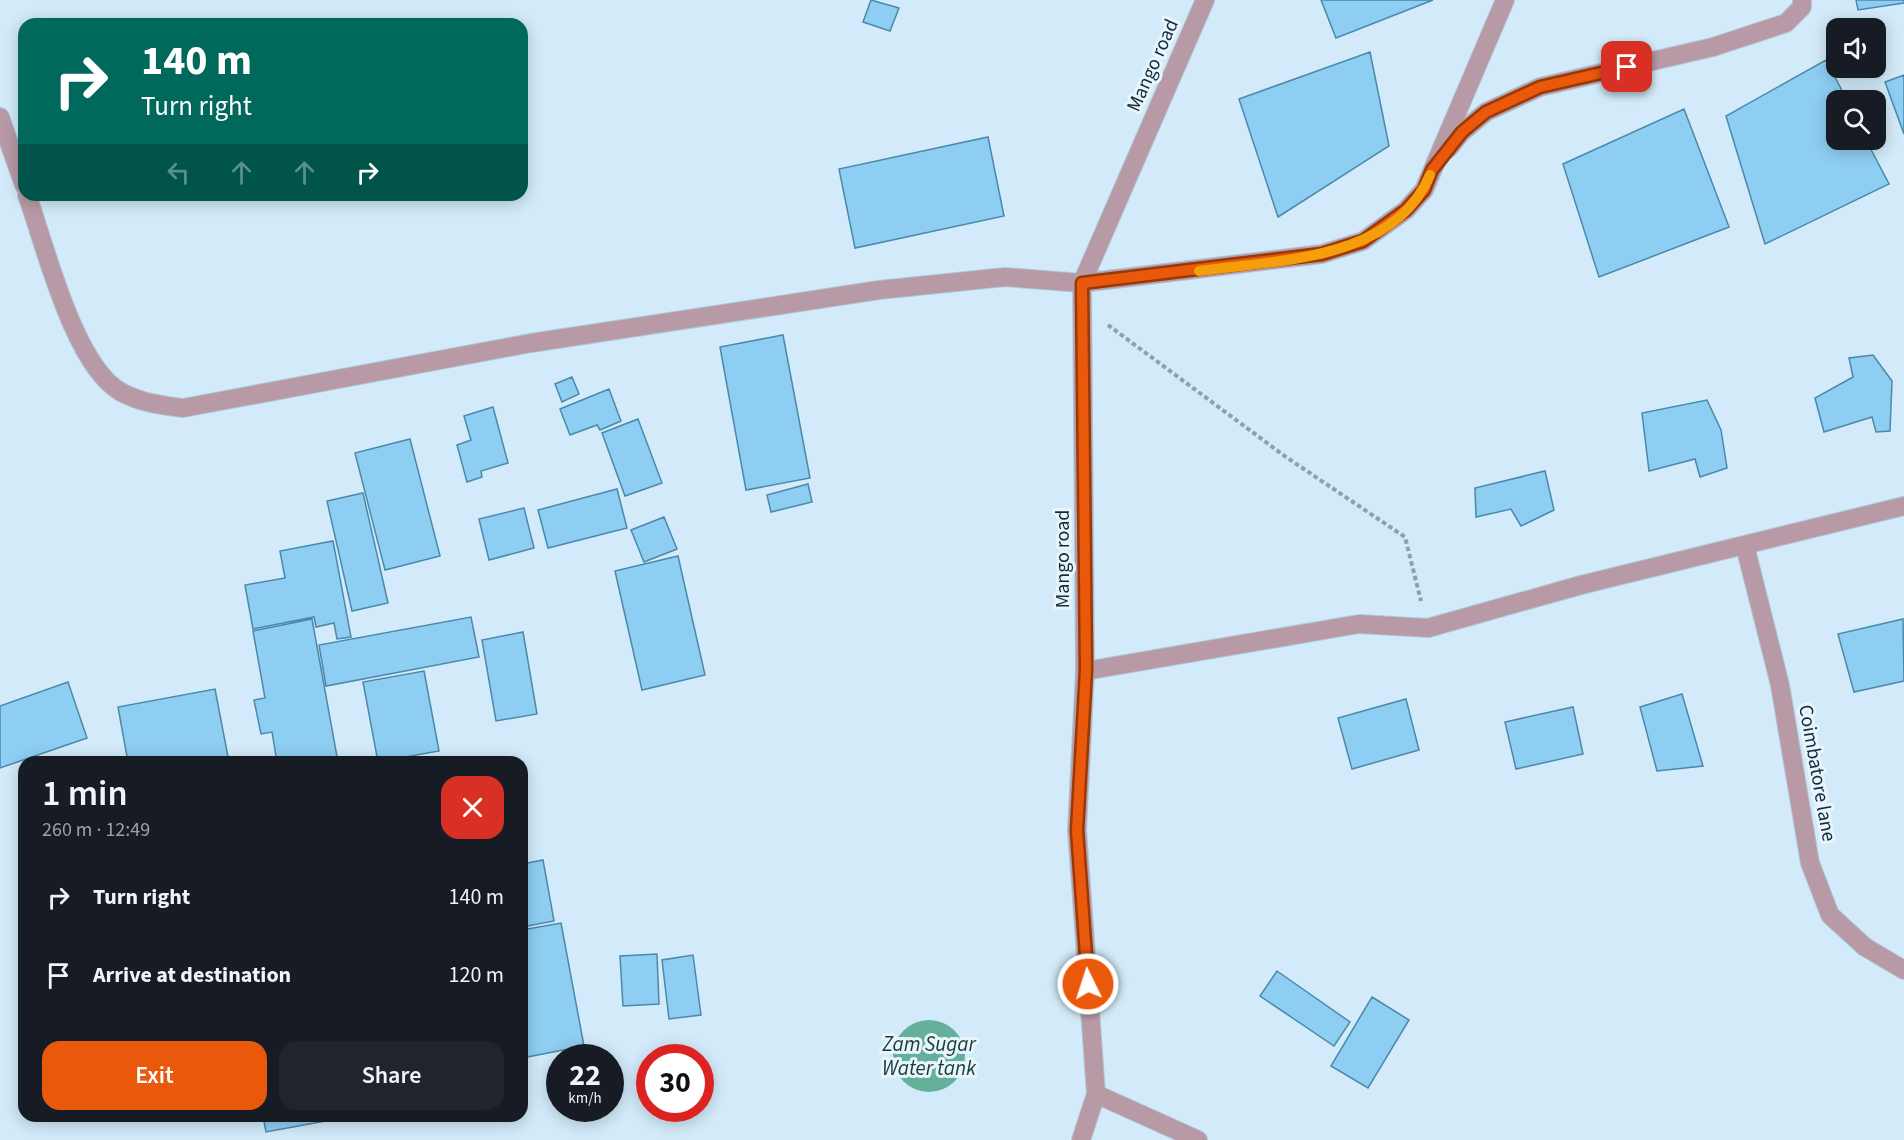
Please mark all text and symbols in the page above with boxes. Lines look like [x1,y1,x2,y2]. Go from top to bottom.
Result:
street label: Mango road [1120,15,1186,116]
map controls [1826,18,1886,150]
button: sound [1826,18,1886,78]
text: 140 m [141,31,252,91]
pin [1601,41,1652,92]
icon: right [42,42,120,120]
icon: arrive [1610,50,1643,83]
text: Turn right [141,87,252,126]
button: search [1826,90,1886,150]
icon: left [162,156,195,189]
icon: ahead [225,156,258,189]
icon: ahead [288,156,321,189]
icon: right [351,156,384,189]
street label: Mango road [1049,510,1077,608]
street label: Coimbatore lane [1791,703,1843,844]
text: 1 min [42,768,128,819]
button: close [441,776,504,839]
text: 260 m · 12:49 [42,816,150,844]
icon: right [42,881,75,914]
text: Turn right [93,881,190,913]
text: 140 m [449,881,504,913]
position arrow [1056,952,1120,1016]
icon: arrive [42,959,75,992]
text: Arrive at destination [93,959,291,991]
text: 120 m [449,959,504,991]
water label: Zam Sugar Water tank [881,1029,977,1083]
button: Exit [42,1041,267,1110]
button: Share [279,1041,504,1110]
speed limit sign: 30 [636,1044,714,1122]
text: 22 [569,1054,601,1097]
text: km/h [568,1088,602,1109]

